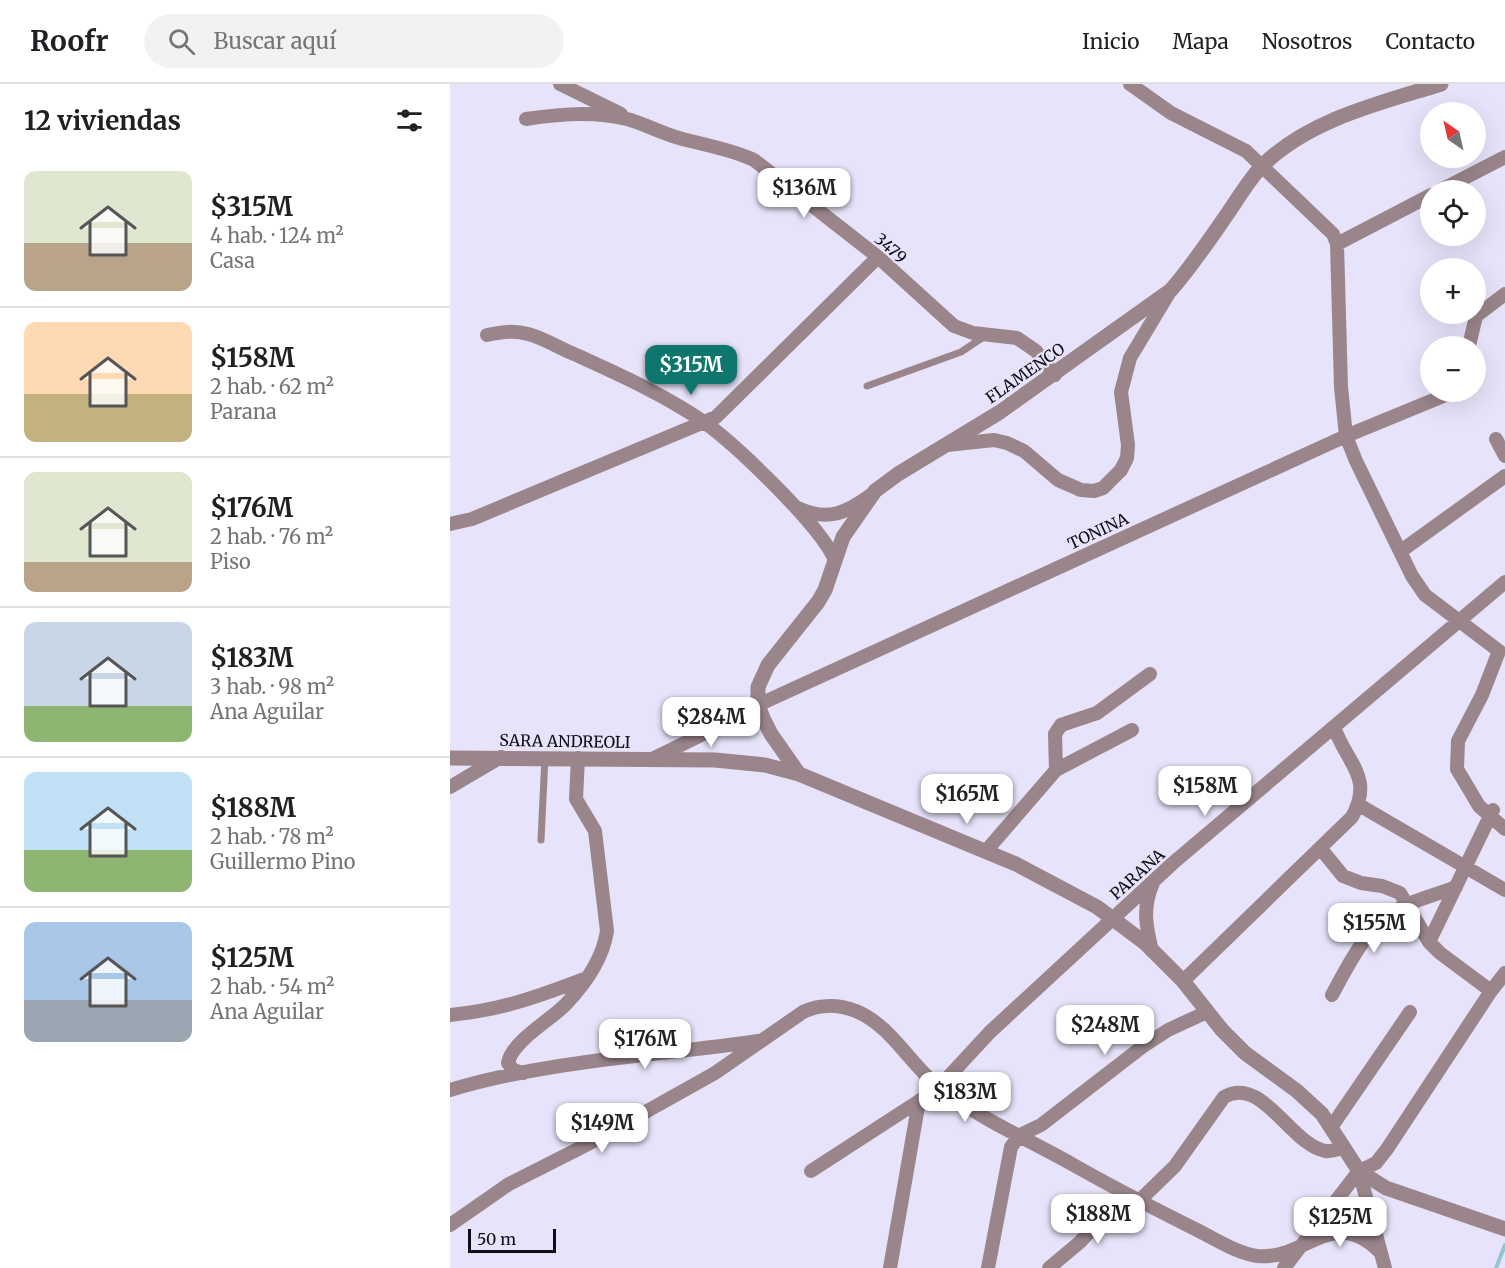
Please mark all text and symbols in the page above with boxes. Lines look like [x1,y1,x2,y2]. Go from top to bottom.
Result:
search box [144,14,564,68]
text: Roofr [30,23,108,59]
icon: search [165,25,198,58]
text: Buscar aquí [213,27,336,55]
text: Inicio [1082,28,1140,55]
text: Mapa [1173,28,1229,55]
text: Nosotros [1262,28,1352,55]
text: Contacto [1385,28,1475,55]
north arrow [1420,102,1486,168]
map controls [1420,102,1486,402]
text: 12 viviendas [24,104,181,137]
icon: filters [393,104,426,137]
pin: $136M [762,168,846,219]
text: $136M [771,175,837,200]
button: locate [1420,180,1486,246]
text: $315M [210,190,293,223]
icon: home [72,195,144,267]
text: 4 hab. · 124 m² [210,223,344,248]
street label: 3479 [871,229,911,267]
text: Casa [210,248,255,273]
button: + [1420,258,1486,324]
button: − [1420,336,1486,402]
street label: FLAMENCO [982,338,1069,408]
text: $158M [210,341,295,374]
pin: $315M [649,345,733,396]
icon: home [72,346,144,418]
text: $315M [659,352,723,377]
text: 2 hab. · 62 m² [210,374,334,399]
text: Parana [210,399,277,424]
text: $176M [210,491,293,524]
icon: home [72,496,144,568]
street label: TONINA [1065,508,1132,554]
text: 2 hab. · 76 m² [210,524,333,549]
text: Piso [210,549,251,574]
text: $183M [210,641,294,674]
icon: home [72,646,144,718]
text: 3 hab. · 98 m² [210,674,334,699]
pin: $284M [669,697,753,748]
text: Ana Aguilar [210,699,324,724]
text: $284M [676,704,746,729]
street label: SARA ANDREOLI [499,730,631,752]
pin: $158M [1163,766,1247,817]
text: $158M [1172,773,1238,798]
pin: $165M [925,774,1009,825]
text: $165M [935,781,999,806]
text: $188M [210,791,296,824]
icon: home [72,796,144,868]
text: 2 hab. · 78 m² [210,824,334,849]
street label: PARANA [1105,844,1169,904]
text: Guillermo Pino [210,849,356,874]
pin: $155M [1332,903,1416,954]
text: $155M [1342,910,1406,935]
text: $125M [210,941,294,974]
icon: home [72,946,144,1018]
text: 2 hab. · 54 m² [210,974,334,999]
text: Ana Aguilar [210,999,324,1024]
pin: $248M [1063,1005,1147,1056]
text: $248M [1070,1012,1140,1037]
pin: $176M [603,1019,687,1070]
text: $176M [613,1026,677,1051]
pin: $183M [923,1072,1007,1123]
text: $183M [933,1079,997,1104]
pin: $149M [560,1103,644,1154]
text: $149M [570,1110,634,1135]
pin: $188M [1056,1194,1140,1245]
pin: $125M [1298,1197,1382,1248]
text: $188M [1065,1201,1131,1226]
text: $125M [1308,1204,1372,1229]
scale bar [468,1226,556,1254]
text: 50 m [477,1229,516,1249]

